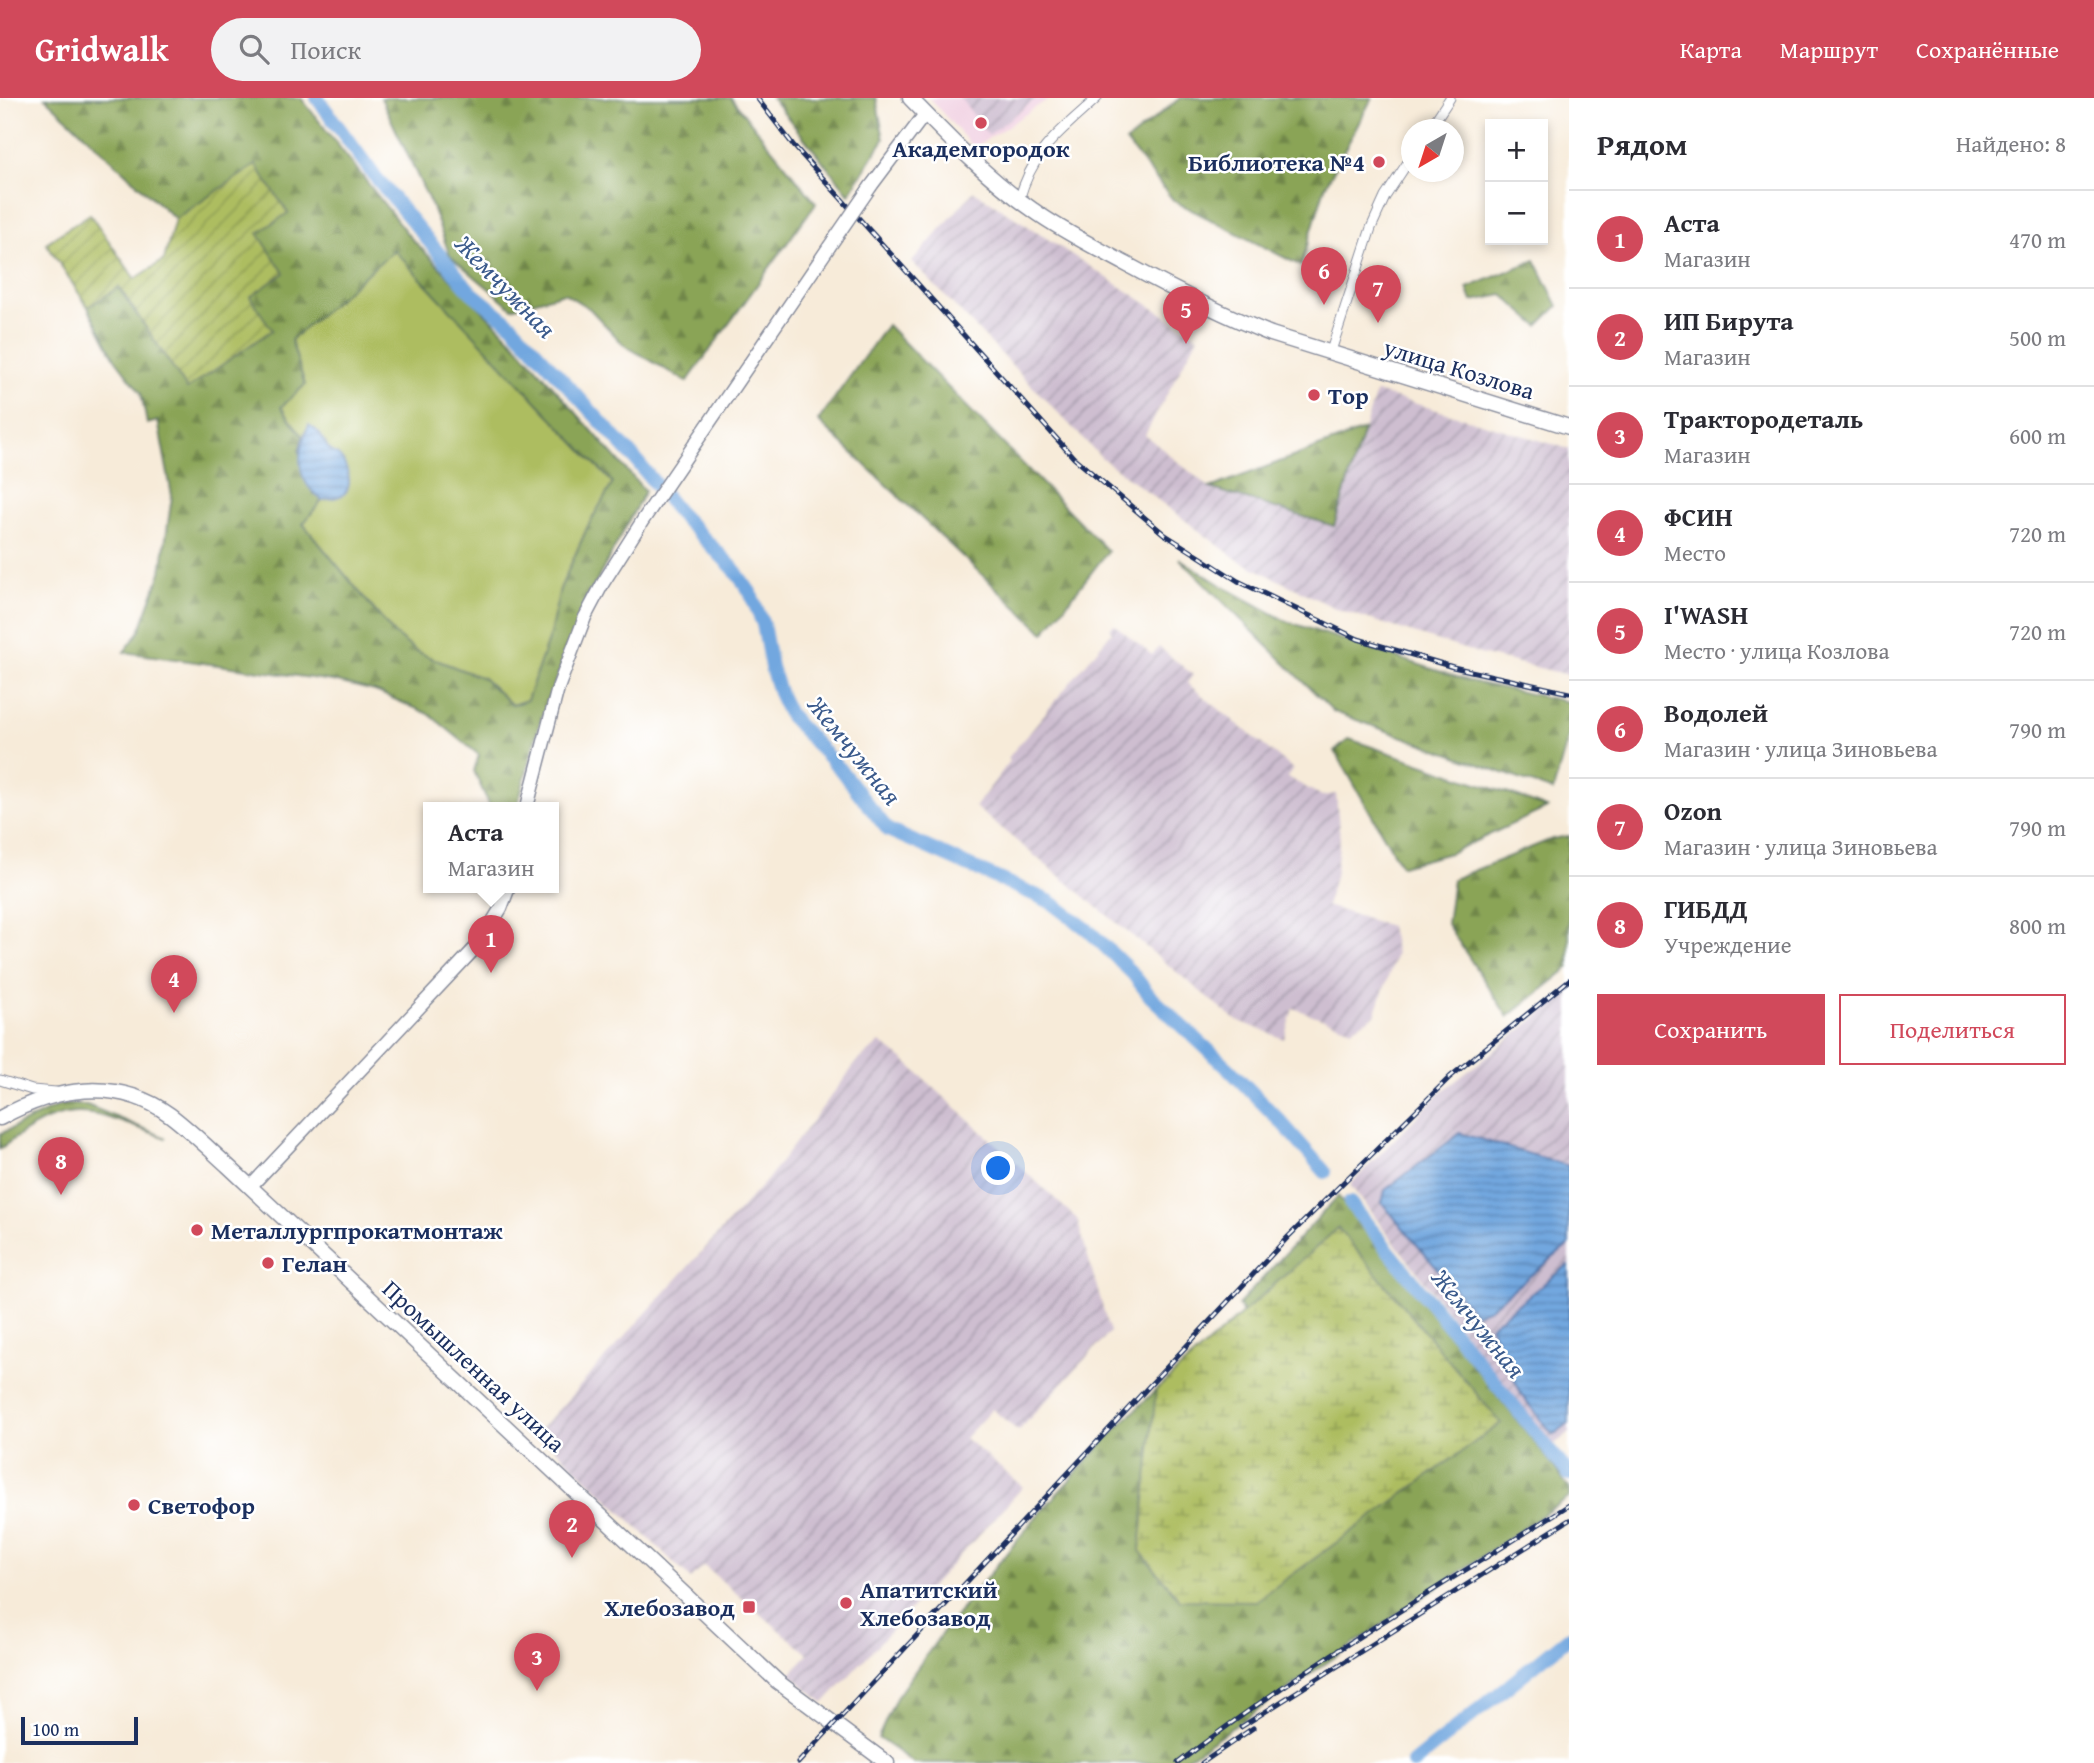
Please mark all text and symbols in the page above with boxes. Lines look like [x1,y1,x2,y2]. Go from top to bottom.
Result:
search box [211,18,701,81]
text: Gridwalk [35,25,169,73]
icon: search [235,30,273,68]
text: Поиск [291,30,361,69]
text: Карта [1680,32,1742,67]
text: Маршрут [1780,32,1878,67]
text: Сохранённые [1916,32,2059,67]
marker: Академгородок [973,115,989,131]
north arrow [1401,119,1464,182]
map controls [1485,119,1548,245]
button: + [1485,119,1548,182]
text: Рядом [1597,122,1688,166]
text: Найдено: 8 [1956,127,2066,160]
place label: Академгородок [892,131,1070,166]
place label: Библиотека №4 [1188,145,1365,180]
marker: Библиотека №4 [1371,154,1387,170]
button: − [1485,182,1548,245]
text: Аста [1664,203,1720,242]
text: 1 [1614,223,1626,256]
text: 470 m [2009,223,2066,256]
water label: Жемчужная [446,224,566,347]
text: Магазин [1664,242,1751,275]
pin: 6 [1301,247,1347,305]
pin: 7 [1355,265,1401,323]
pin: 5 [1163,286,1209,344]
text: ИП Бирута [1664,301,1794,340]
text: 2 [1614,321,1626,354]
text: 500 m [2009,321,2066,354]
street label: улица Козлова [1378,329,1539,409]
text: Магазин [1664,340,1751,373]
place label: Тор [1328,378,1369,413]
marker: Тор [1306,387,1322,403]
text: Трактородеталь [1664,399,1863,438]
text: 3 [1614,419,1626,452]
text: 600 m [2009,419,2066,452]
text: Магазин [1664,438,1751,471]
text: ФСИН [1664,497,1733,536]
text: 4 [1614,517,1626,550]
text: 720 m [2009,517,2066,550]
text: Место [1664,536,1726,569]
text: I'WASH [1664,595,1748,634]
text: 5 [1614,615,1626,648]
text: 720 m [2009,615,2066,648]
text: Место · улица Козлова [1664,634,1889,667]
water label: Жемчужная [798,686,912,814]
text: Водолей [1664,693,1768,732]
text: 6 [1614,713,1626,746]
text: 790 m [2009,713,2066,746]
text: Магазин · улица Зиновьева [1664,732,1937,765]
text: Ozon [1664,791,1722,830]
popup [423,802,559,893]
text: 7 [1614,811,1626,844]
text: 790 m [2009,811,2066,844]
text: Аста [448,812,503,851]
text: Магазин · улица Зиновьева [1664,830,1937,863]
text: Магазин [448,851,534,884]
text: ГИБДД [1664,889,1748,928]
text: 8 [1614,909,1626,942]
text: 800 m [2009,909,2066,942]
pin: 1 [468,915,514,973]
text: Учреждение [1664,928,1791,961]
pin: 4 [151,955,197,1013]
button: Сохранить [1597,994,1825,1065]
button: Поделиться [1839,994,2066,1065]
pin: 8 [38,1137,84,1195]
your location [981,1151,1015,1185]
place label: Металлургпрокатмонтаж [211,1213,504,1248]
marker: Металлургпрокатмонтаж [189,1222,205,1238]
place label: Гелан [282,1246,347,1281]
marker: Гелан [260,1255,276,1271]
water label: Жемчужная [1422,1259,1536,1387]
street label: Промышленная улица [375,1272,574,1461]
place label: Светофор [148,1488,255,1523]
marker: Светофор [126,1497,142,1513]
pin: 2 [549,1500,595,1558]
place label: Апатитский Хлебозавод [860,1572,998,1635]
place label: Хлебозавод [604,1590,735,1625]
marker: Апатитский Хлебозавод [838,1595,854,1611]
marker: Хлебозавод [741,1599,757,1615]
pin: 3 [514,1633,560,1691]
scale bar [21,1714,138,1746]
text: 100 m [32,1715,79,1743]

